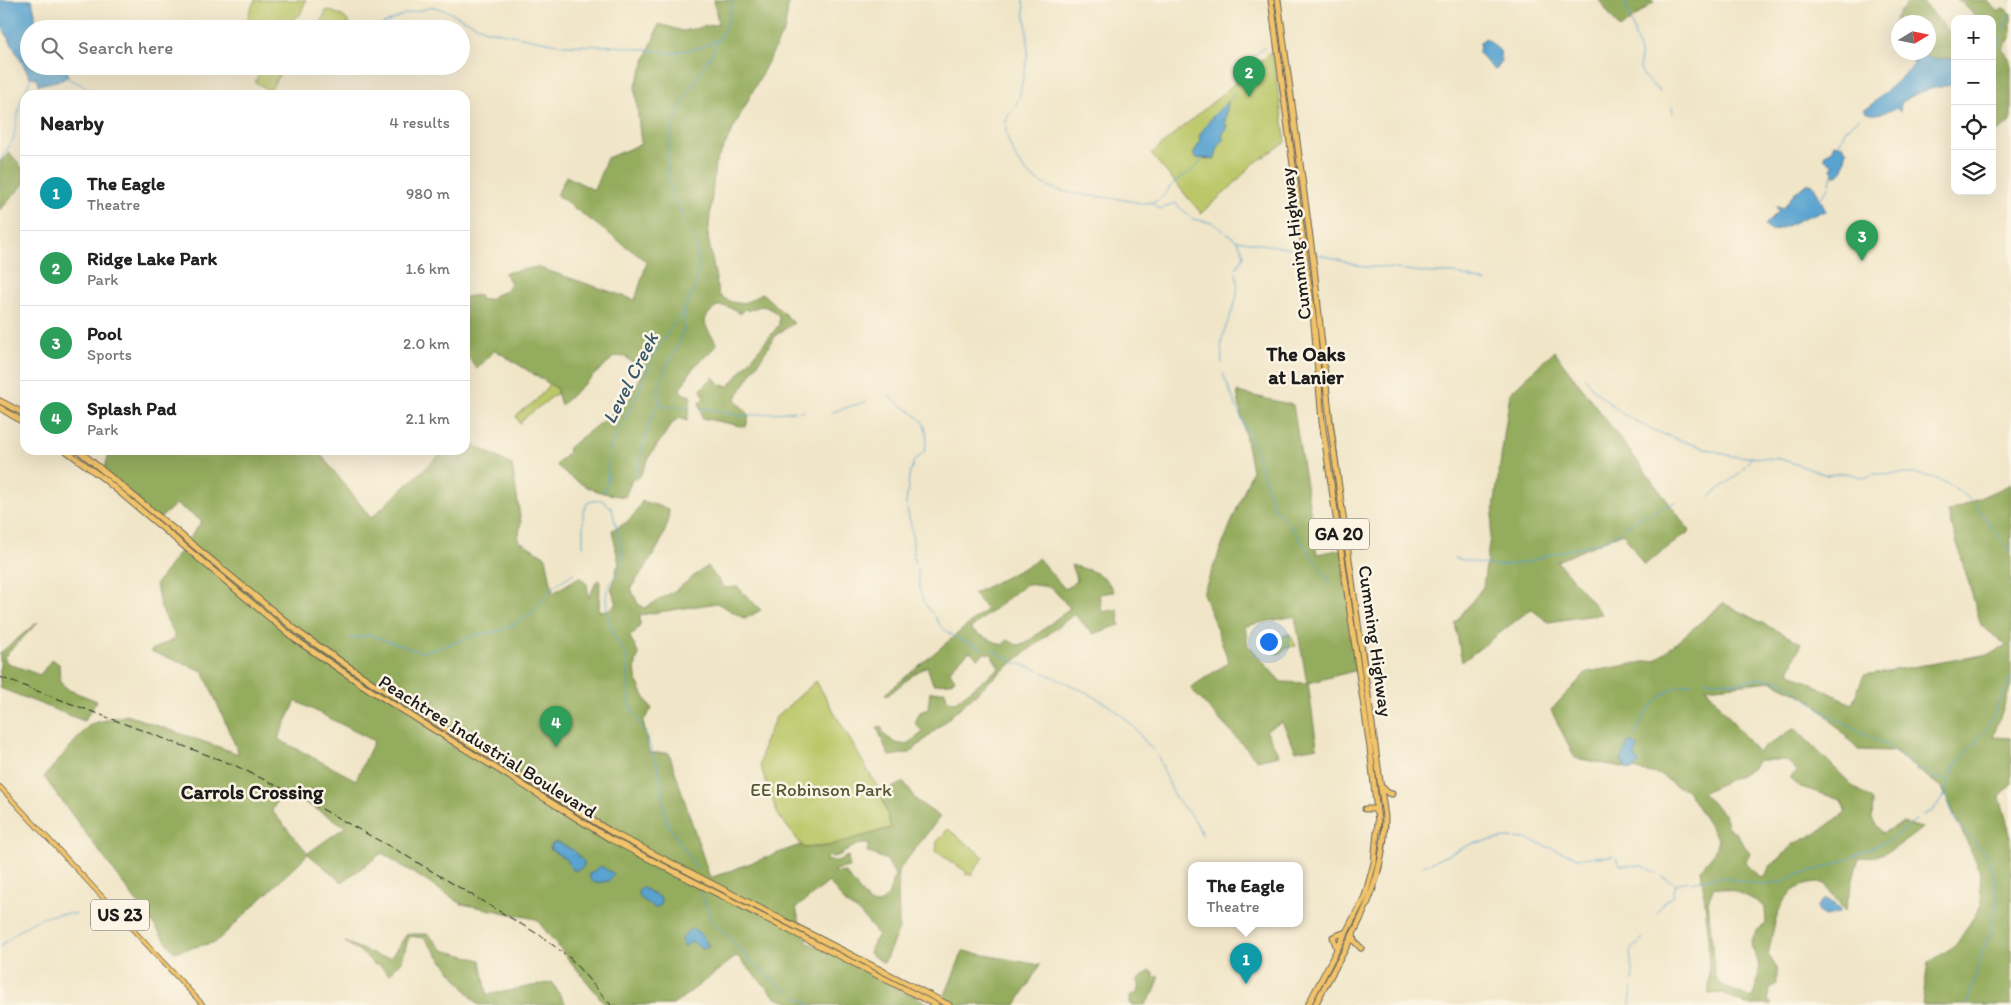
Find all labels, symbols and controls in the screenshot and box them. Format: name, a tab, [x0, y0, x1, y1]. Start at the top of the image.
north arrow	[1891, 15, 1936, 60]
map controls	[1951, 15, 1996, 195]
button: +	[1951, 15, 1996, 60]
search box	[20, 20, 470, 75]
icon: search	[38, 34, 66, 62]
text: Search here	[78, 36, 173, 59]
pin: 2	[1233, 56, 1265, 97]
button: −	[1951, 60, 1996, 105]
button: locate	[1951, 105, 1996, 150]
text: Nearby	[40, 110, 104, 135]
text: 4 results	[389, 113, 450, 132]
button: layers	[1951, 150, 1996, 195]
street label: Cumming Highway	[1275, 167, 1316, 321]
text: The Eagle	[87, 172, 165, 195]
text: 1	[52, 184, 60, 203]
text: 980 m	[406, 184, 450, 203]
text: Theatre	[87, 195, 140, 214]
pin: 3	[1846, 220, 1878, 261]
text: Ridge Lake Park	[87, 247, 217, 270]
text: 2	[52, 259, 60, 278]
text: 1.6 km	[405, 259, 450, 278]
text: Park	[87, 270, 118, 289]
text: Pool	[87, 322, 122, 345]
water label: Level Creek	[597, 327, 664, 428]
text: 3	[52, 334, 60, 353]
text: 2.0 km	[403, 334, 450, 353]
district label: The Oaks at Lanier	[1265, 342, 1346, 389]
text: Sports	[87, 345, 132, 364]
text: Splash Pad	[87, 397, 176, 420]
text: 4	[51, 409, 61, 428]
text: 2.1 km	[405, 409, 450, 428]
text: Park	[87, 420, 118, 439]
road number: GA 20	[1309, 518, 1369, 550]
street label: Cumming Highway	[1353, 564, 1398, 718]
your location	[1256, 629, 1282, 655]
street label: Peachtree Industrial Boulevard	[374, 670, 601, 823]
pin: 4	[540, 706, 572, 747]
park label: EE Robinson Park	[750, 778, 892, 801]
district label: Carrols Crossing	[181, 780, 324, 805]
popup	[1188, 862, 1303, 927]
text: The Eagle	[1206, 874, 1285, 897]
text: Theatre	[1206, 897, 1260, 916]
road number: US 23	[91, 900, 149, 930]
pin: 1	[1230, 943, 1262, 984]

